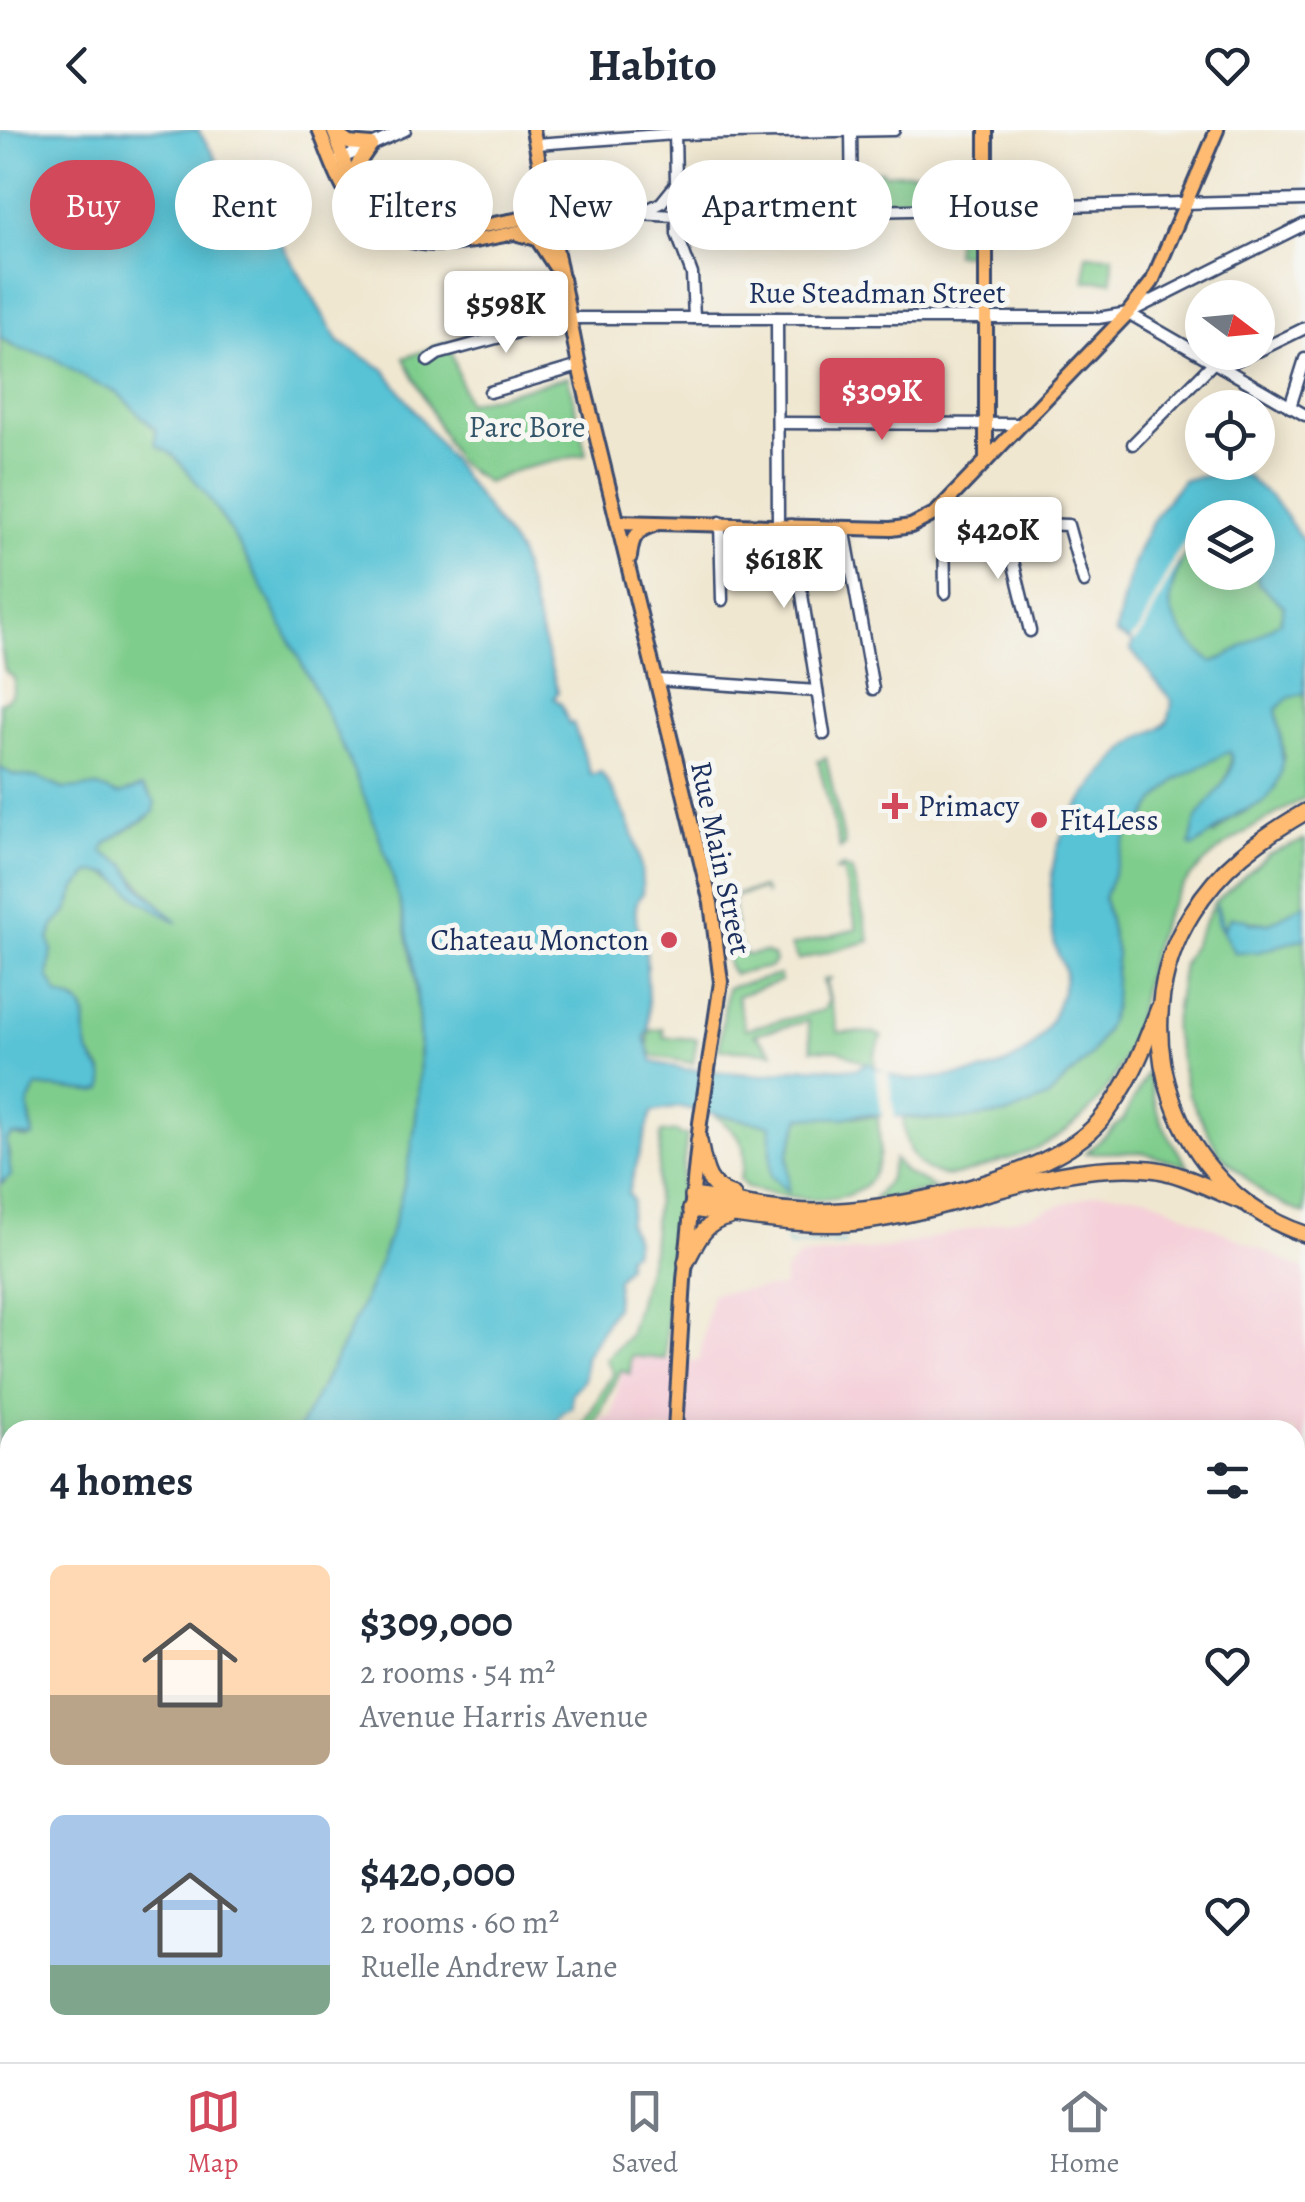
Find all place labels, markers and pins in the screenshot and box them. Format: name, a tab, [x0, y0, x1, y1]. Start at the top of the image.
pin: $598K	[436, 271, 576, 356]
pin: $309K	[812, 358, 952, 443]
pin: $420K	[928, 497, 1068, 582]
pin: $618K	[714, 526, 854, 611]
place label: Primacy	[918, 786, 1020, 826]
marker: Primacy	[882, 793, 908, 819]
place label: Fit4Less	[1059, 800, 1158, 840]
marker: Fit4Less	[1028, 809, 1050, 831]
place label: Chateau Moncton	[431, 920, 649, 960]
marker: Chateau Moncton	[658, 929, 680, 951]

